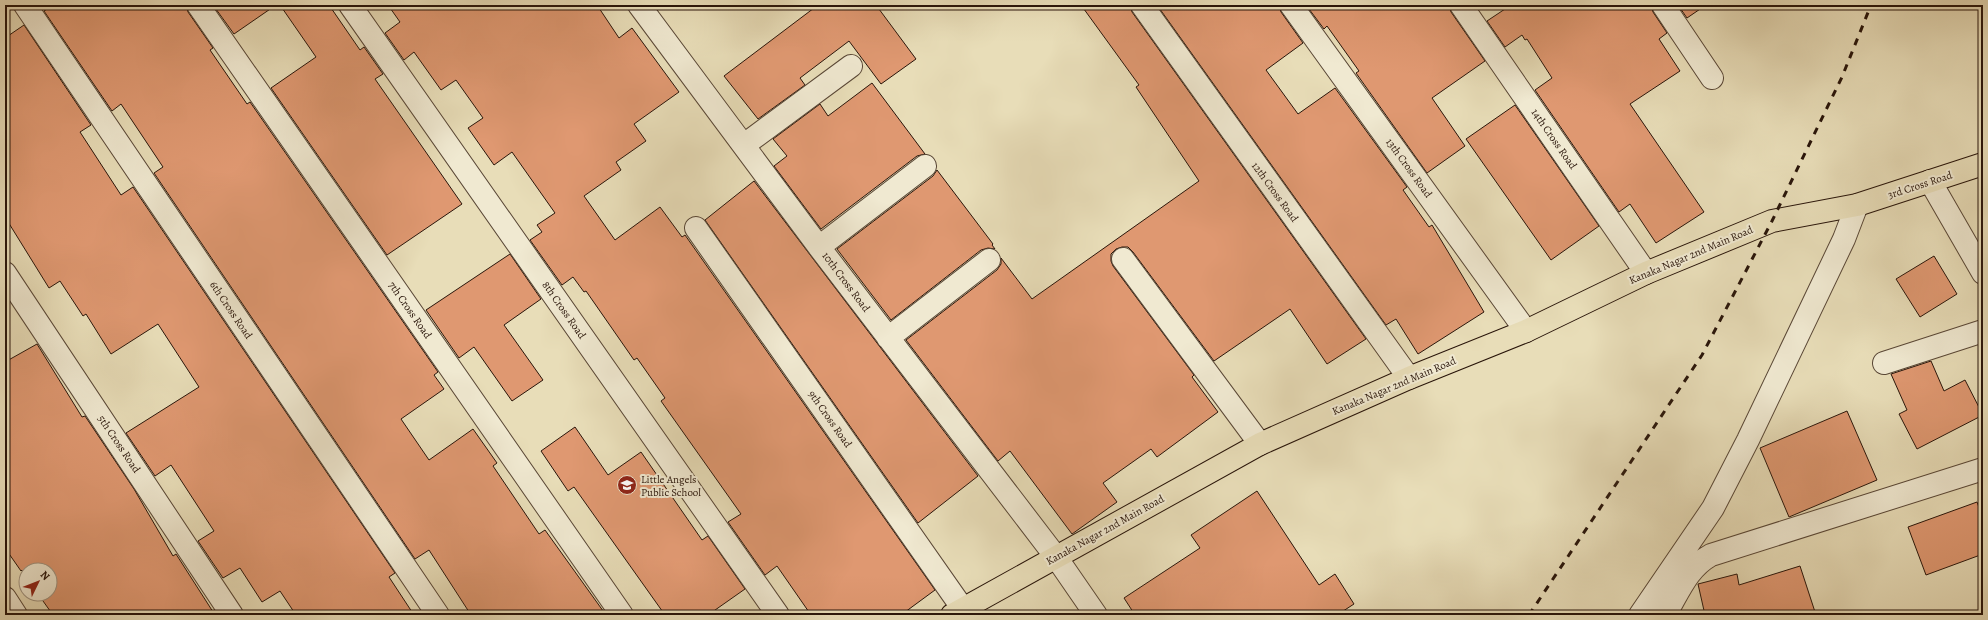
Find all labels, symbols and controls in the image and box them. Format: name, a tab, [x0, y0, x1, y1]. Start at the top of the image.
street label: 14th Cross Road	[1528, 106, 1580, 172]
street label: 13th Cross Road	[1382, 135, 1436, 201]
street label: 12th Cross Road	[1248, 159, 1302, 225]
street label: 3rd Cross Road	[1886, 167, 1954, 202]
street label: Kanaka Nagar 2nd Main Road	[1627, 222, 1755, 288]
street label: 10th Cross Road	[819, 249, 874, 315]
street label: 6th Cross Road	[206, 278, 256, 342]
street label: 7th Cross Road	[385, 278, 435, 342]
street label: 8th Cross Road	[539, 278, 589, 342]
street label: Kanaka Nagar 2nd Main Road	[1330, 353, 1458, 419]
street label: 9th Cross Road	[805, 387, 855, 451]
street label: 5th Cross Road	[94, 412, 144, 476]
place label: Little Angels Public School	[641, 472, 701, 500]
school or university icon: Little Angels Public School	[616, 474, 638, 496]
street label: Kanaka Nagar 2nd Main Road	[1043, 491, 1167, 569]
north arrow	[18, 562, 58, 602]
text: N	[37, 567, 53, 584]

